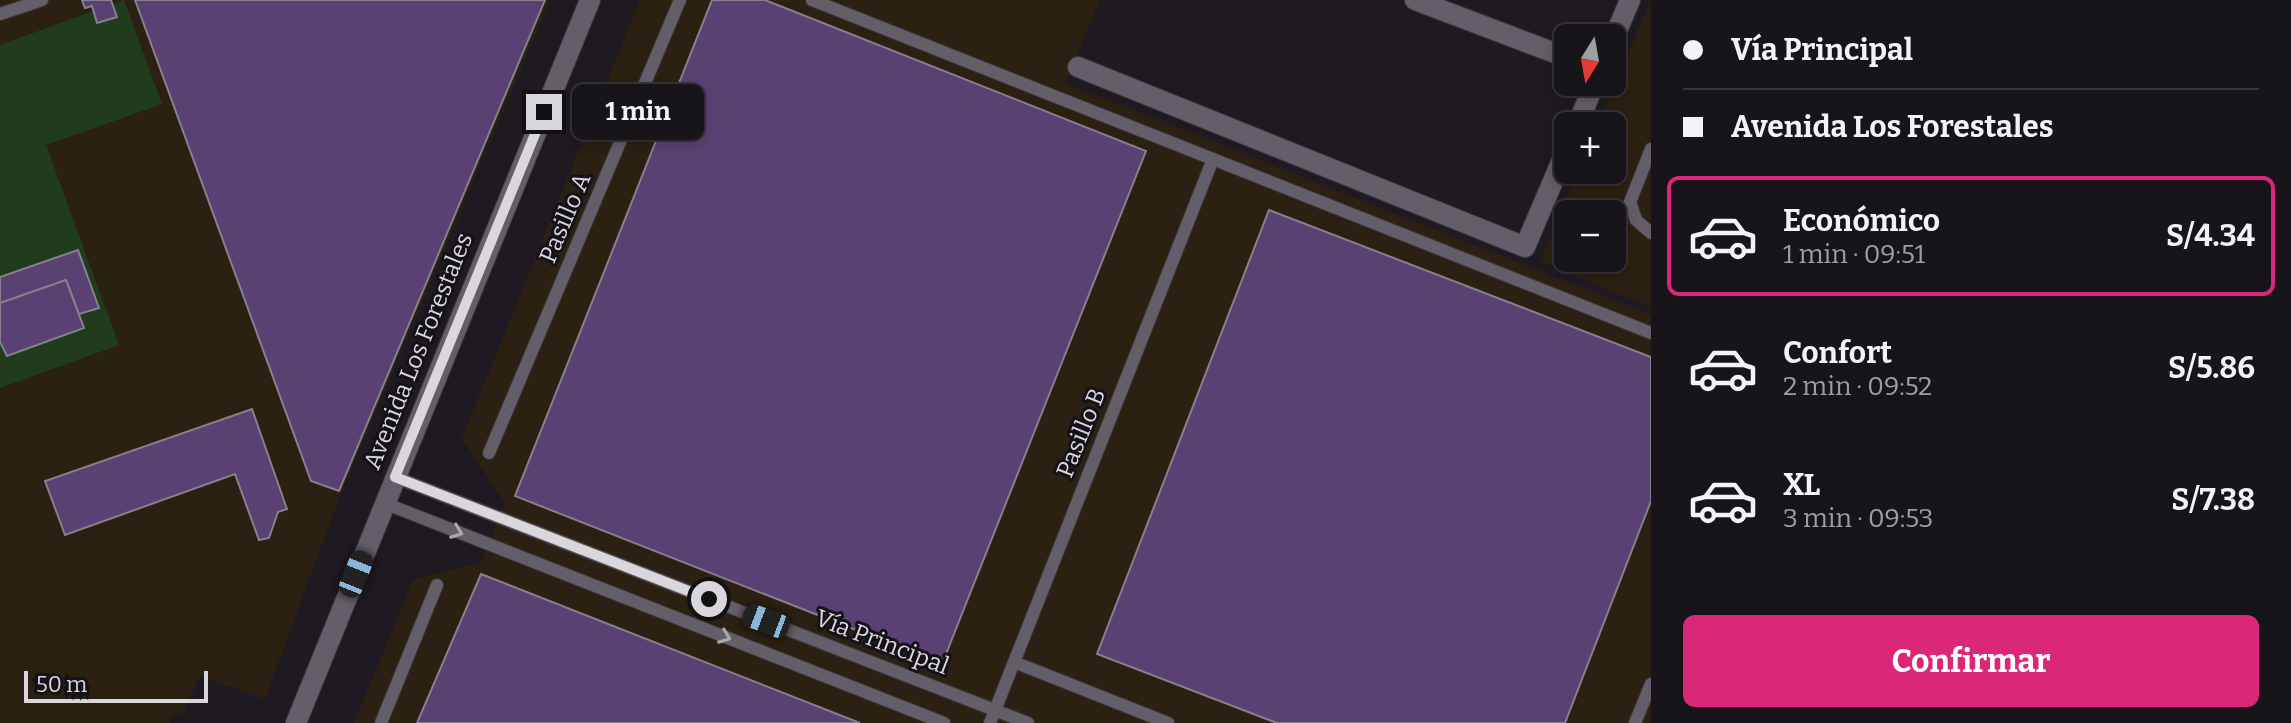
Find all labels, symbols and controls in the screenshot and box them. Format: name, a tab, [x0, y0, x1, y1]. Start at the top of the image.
north arrow	[1554, 24, 1626, 96]
map controls	[1554, 24, 1626, 272]
text: Vía Principal	[1731, 32, 1913, 68]
callout: 1 min	[572, 84, 704, 140]
route end	[526, 94, 562, 130]
text: 1 min	[605, 96, 671, 127]
text: Avenida Los Forestales	[1731, 109, 2053, 145]
button: +	[1554, 112, 1626, 184]
street label: Pasillo A	[534, 169, 596, 267]
button: −	[1554, 200, 1626, 272]
icon: car	[1687, 200, 1759, 272]
text: Económico	[1783, 203, 1940, 239]
text: S/4.34	[2166, 218, 2255, 254]
street label: Avenida Los Forestales	[358, 229, 478, 473]
text: 1 min · 09:51	[1783, 239, 1925, 270]
icon: car	[1687, 332, 1759, 404]
text: Confort	[1783, 335, 1892, 371]
text: S/5.86	[2168, 350, 2255, 386]
text: 2 min · 09:52	[1783, 371, 1932, 402]
street label: Pasillo B	[1051, 384, 1111, 482]
icon: car	[1687, 464, 1759, 536]
text: XL	[1783, 467, 1820, 503]
text: S/7.38	[2171, 482, 2255, 518]
text: 3 min · 09:53	[1783, 503, 1933, 534]
one-way arrow	[449, 522, 463, 539]
car	[336, 547, 376, 601]
route start	[691, 581, 727, 617]
car	[739, 601, 793, 641]
street label: Vía Principal	[811, 604, 953, 680]
button: Confirmar	[1683, 615, 2259, 707]
one-way arrow	[717, 627, 731, 644]
scale bar	[24, 667, 208, 703]
text: 50 m	[36, 671, 87, 698]

